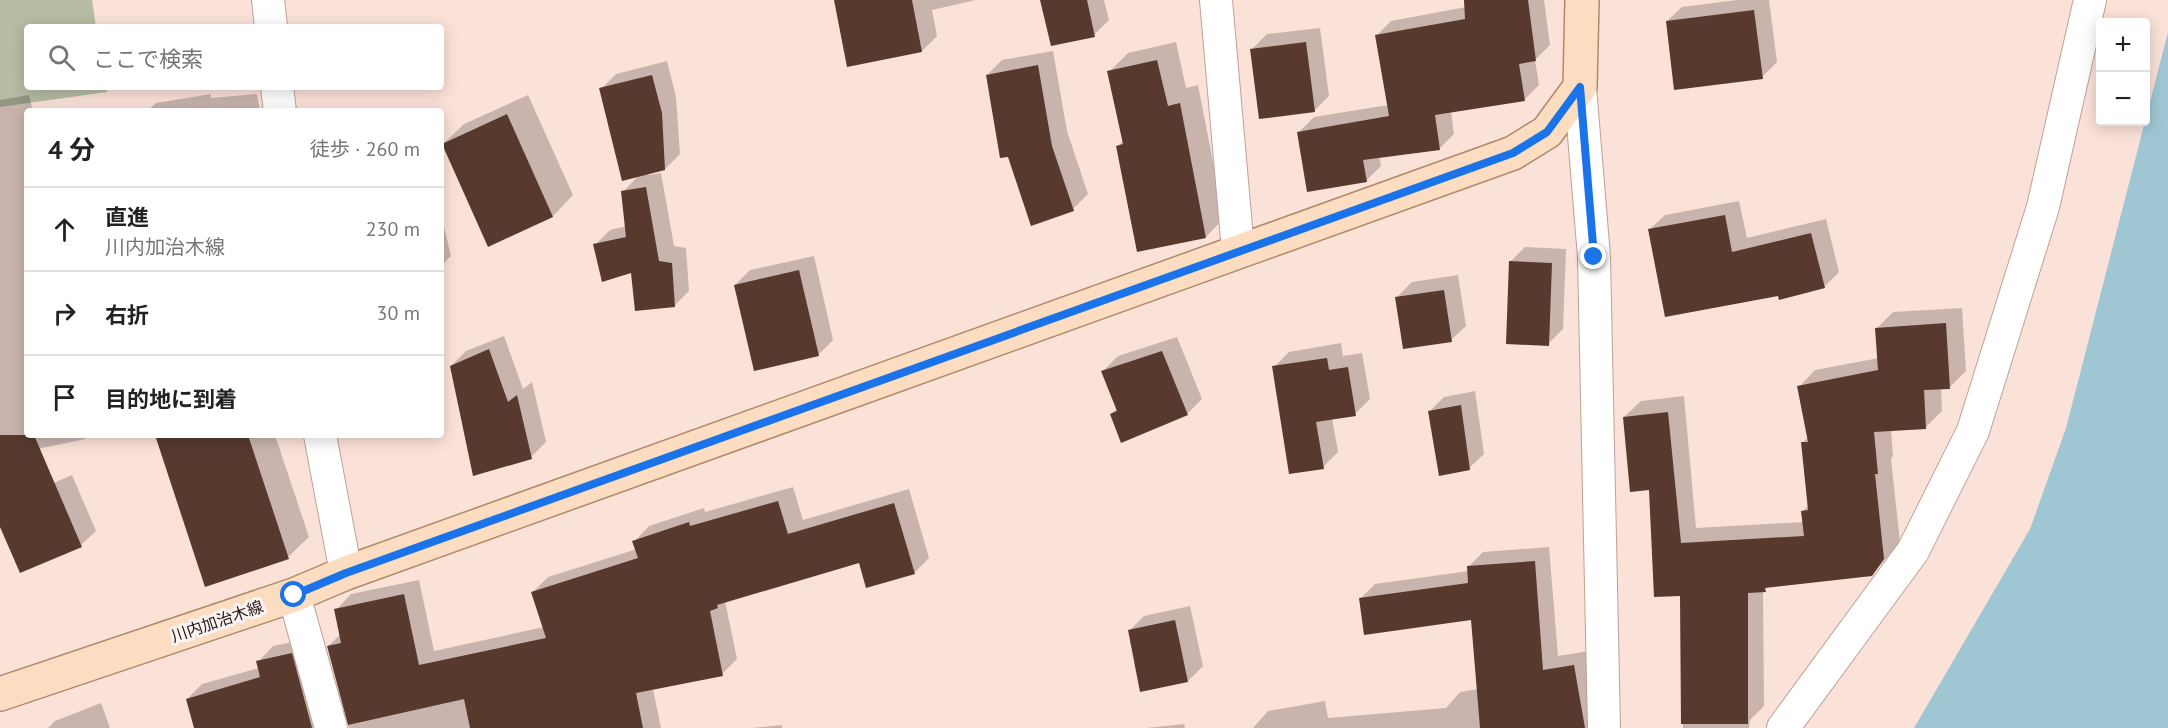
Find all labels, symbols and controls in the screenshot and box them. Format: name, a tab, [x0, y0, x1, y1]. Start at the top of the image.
map controls	[2096, 18, 2150, 126]
button: +	[2096, 18, 2150, 72]
search box	[24, 24, 444, 90]
icon: search	[45, 41, 78, 74]
text: ここで検索	[93, 45, 203, 73]
button: −	[2096, 72, 2150, 126]
text: 4 分	[48, 133, 95, 166]
text: 徒歩 · 260 m	[310, 136, 420, 162]
text: 直進	[105, 203, 149, 231]
icon: ahead	[48, 213, 81, 246]
text: 230 m	[366, 216, 420, 242]
text: 川内加治木線	[105, 234, 225, 260]
route end	[1580, 243, 1606, 269]
icon: right	[48, 297, 81, 330]
text: 30 m	[377, 300, 420, 326]
text: 右折	[105, 301, 149, 329]
icon: arrive	[48, 381, 81, 414]
text: 目的地に到着	[105, 385, 237, 413]
route start	[280, 581, 306, 607]
street label: 川内加治木線	[168, 596, 266, 646]

